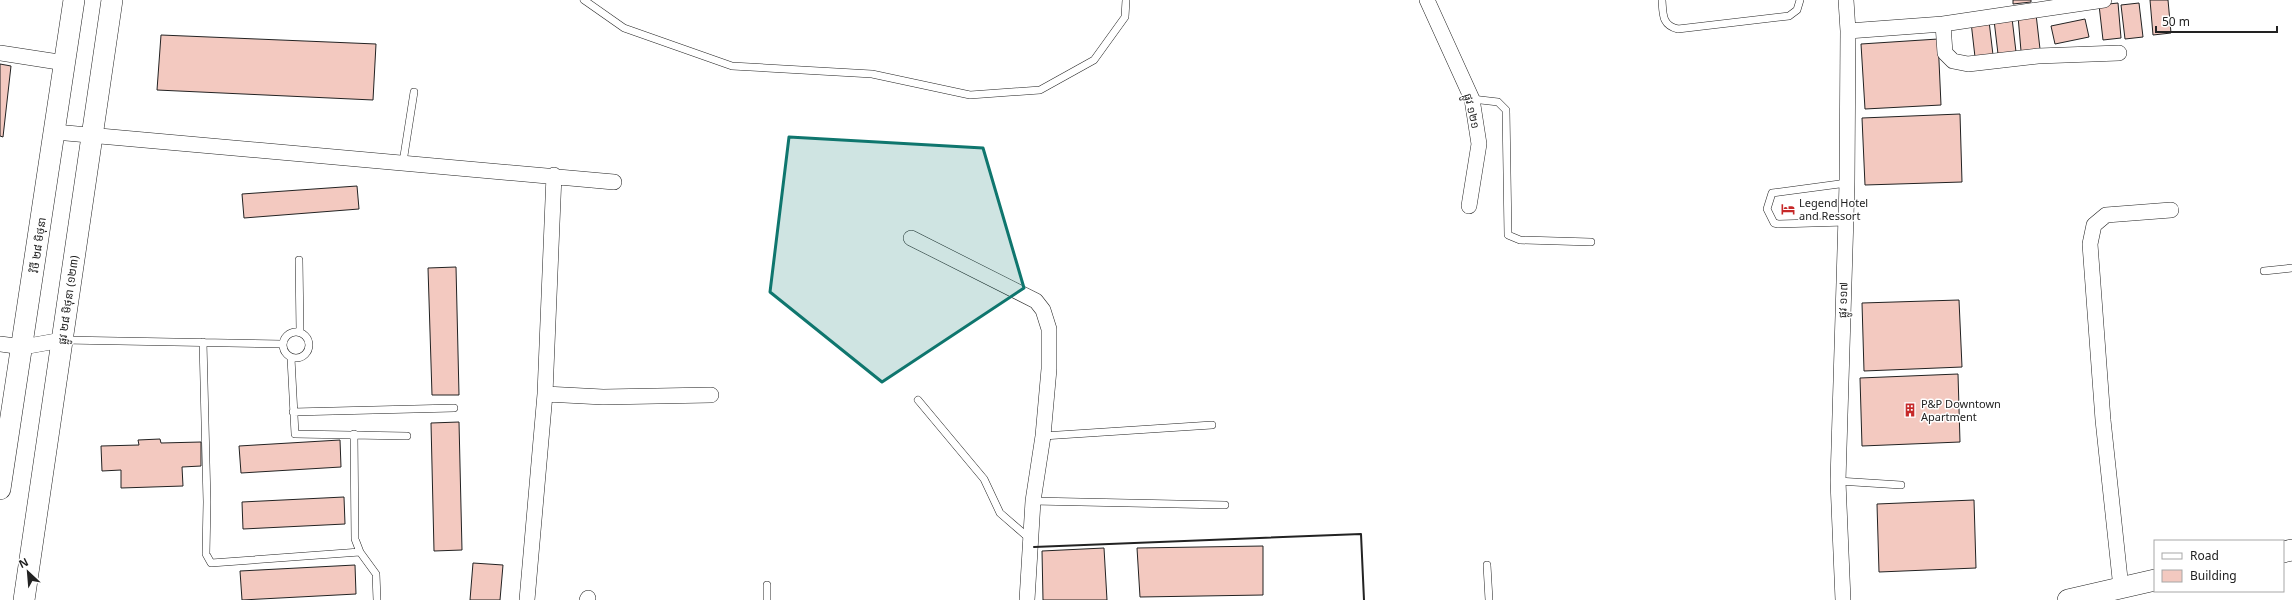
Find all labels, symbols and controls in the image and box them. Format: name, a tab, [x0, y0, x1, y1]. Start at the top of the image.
scale bar	[2156, 8, 2277, 34]
text: 50 m	[2162, 13, 2190, 30]
street label: ផ្លូវ ១២១	[1458, 92, 1484, 131]
place label: Legend Hotel and Ressort	[1799, 195, 1868, 223]
hotel icon: Legend Hotel and Ressort	[1780, 201, 1796, 217]
street label: វិថី ២៨ មិថុនា	[26, 216, 49, 274]
street label: ផ្លូវ ២៨ មិថុនា (១២៣)	[54, 254, 84, 346]
street label: ផ្លូវ ១១៧	[1834, 282, 1854, 318]
place label: P&P Downtown Apartment	[1921, 396, 2001, 424]
building icon: P&P Downtown Apartment	[1902, 402, 1918, 418]
legend	[2154, 540, 2284, 592]
text: Road	[2190, 547, 2219, 564]
north arrow	[8, 552, 48, 592]
text: N	[16, 554, 31, 571]
text: Building	[2190, 567, 2237, 584]

